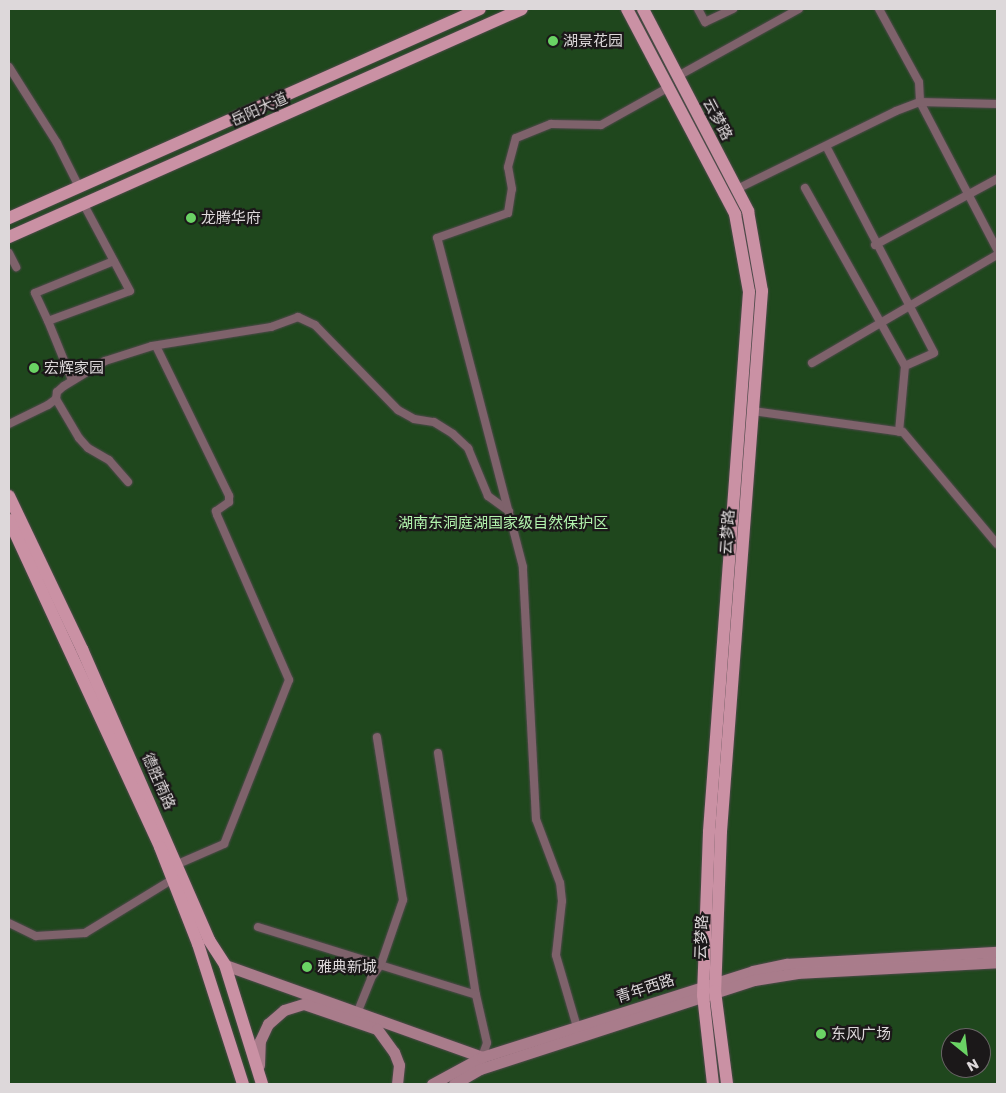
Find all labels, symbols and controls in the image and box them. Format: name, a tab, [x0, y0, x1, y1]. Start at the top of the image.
place label: 湖景花园	[563, 32, 623, 50]
marker: 湖景花园	[547, 35, 559, 47]
street label: 岳阳大道	[228, 89, 290, 129]
street label: 云梦路	[699, 95, 737, 143]
place label: 龙腾华府	[201, 209, 261, 227]
marker: 龙腾华府	[185, 212, 197, 224]
place label: 宏辉家园	[44, 359, 104, 377]
marker: 宏辉家园	[28, 362, 40, 374]
street label: 云梦路	[716, 509, 738, 555]
park label: 湖南东洞庭湖国家级自然保护区	[398, 514, 608, 532]
street label: 德胜南路	[139, 750, 179, 812]
street label: 云梦路	[691, 914, 711, 960]
place label: 雅典新城	[317, 958, 377, 976]
marker: 雅典新城	[301, 961, 313, 973]
street label: 青年西路	[614, 970, 676, 1006]
place label: 东风广场	[831, 1025, 891, 1043]
marker: 东风广场	[815, 1028, 827, 1040]
north arrow	[941, 1028, 991, 1078]
text: N	[963, 1054, 982, 1077]

